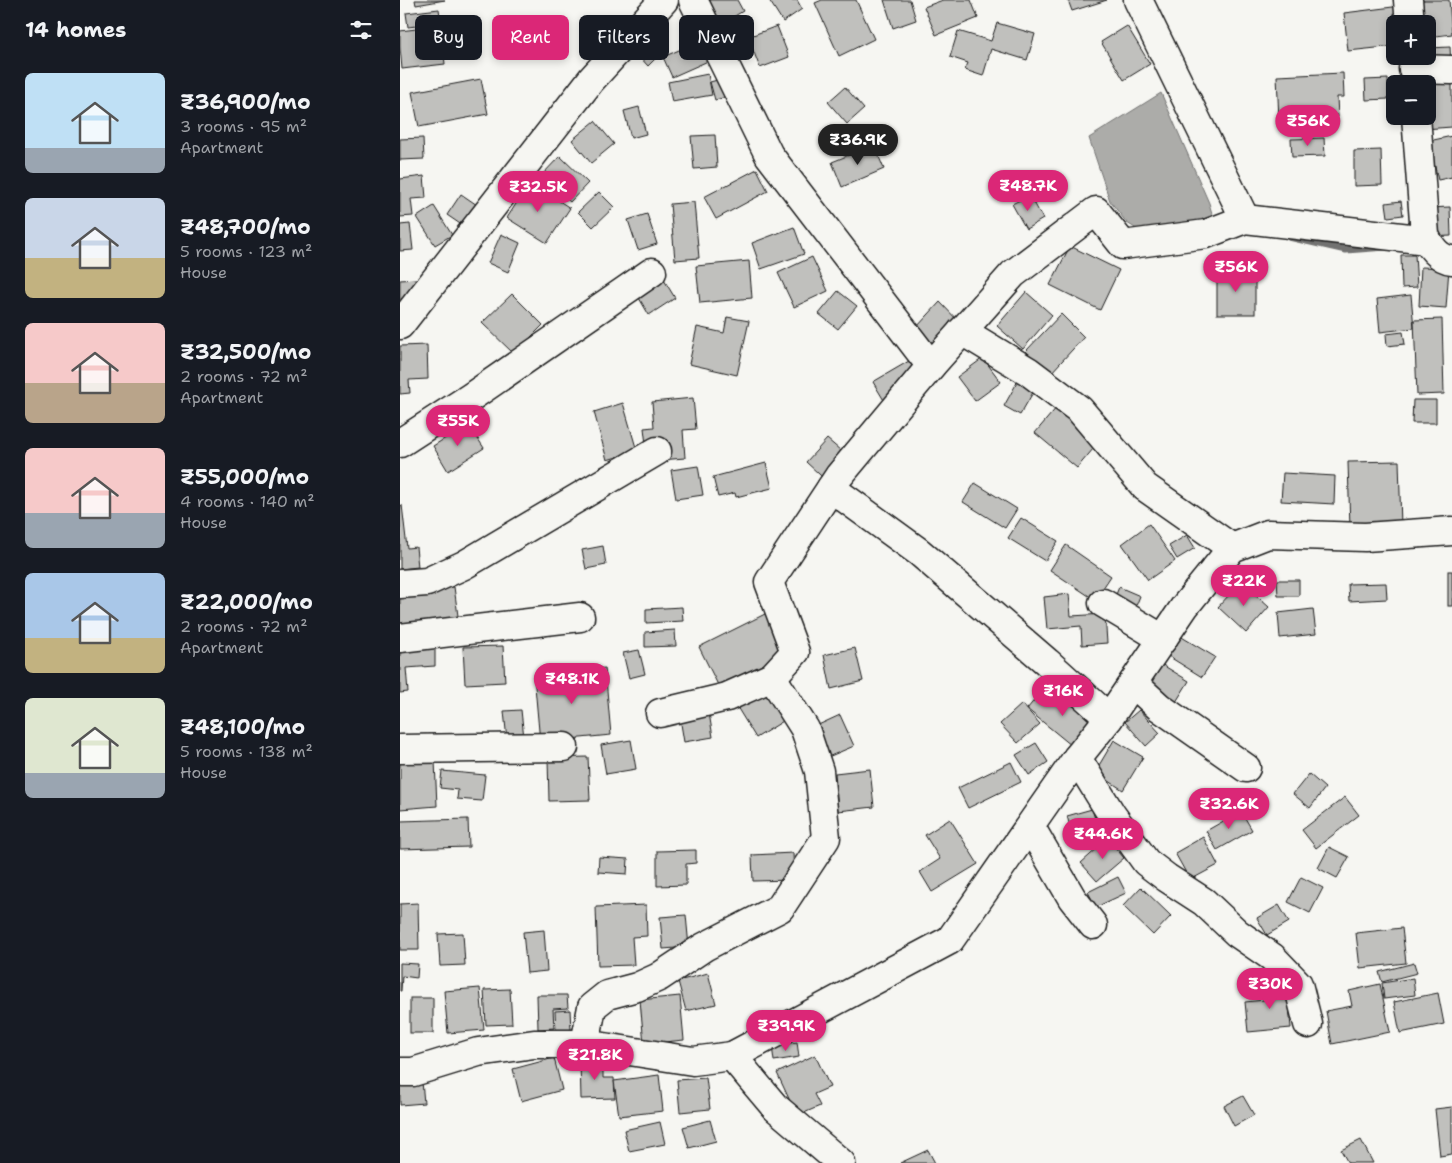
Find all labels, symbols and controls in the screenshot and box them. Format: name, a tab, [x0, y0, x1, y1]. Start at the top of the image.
chip: Buy	[415, 15, 482, 60]
chip: Rent	[492, 15, 569, 60]
chip: Filters	[579, 15, 669, 60]
chip: New	[679, 15, 754, 60]
map controls	[1386, 15, 1436, 125]
button: +	[1386, 15, 1436, 65]
text: 14 homes	[25, 16, 126, 44]
icon: filters	[347, 16, 375, 44]
button: −	[1386, 75, 1436, 125]
text: ₹36,900/mo	[180, 88, 311, 116]
icon: home	[65, 93, 125, 153]
pin: ₹56K	[1278, 104, 1338, 147]
text: ₹56K	[1286, 110, 1330, 131]
text: 3 rooms · 95 m²	[180, 116, 307, 137]
pin: ₹36.9K	[817, 124, 899, 166]
text: ₹36.9K	[829, 129, 887, 150]
text: Apartment	[180, 137, 263, 158]
pin: ₹32.5K	[497, 170, 579, 213]
pin: ₹48.7K	[987, 170, 1069, 212]
text: ₹48.7K	[999, 175, 1057, 196]
text: ₹32.5K	[509, 176, 567, 197]
text: ₹48,700/mo	[180, 213, 311, 241]
icon: home	[65, 218, 125, 278]
text: 5 rooms · 123 m²	[180, 241, 312, 262]
pin: ₹56K	[1206, 250, 1266, 293]
text: ₹56K	[1214, 256, 1258, 277]
text: House	[180, 262, 227, 283]
text: ₹32,500/mo	[180, 338, 311, 366]
icon: home	[65, 343, 125, 403]
text: 2 rooms · 72 m²	[180, 366, 308, 387]
text: Apartment	[180, 387, 263, 408]
pin: ₹55K	[428, 404, 488, 447]
text: ₹55K	[437, 410, 479, 431]
text: ₹55,000/mo	[180, 463, 309, 491]
icon: home	[65, 468, 125, 528]
text: 4 rooms · 140 m²	[180, 491, 315, 512]
text: House	[180, 512, 227, 533]
pin: ₹22K	[1214, 564, 1274, 607]
text: ₹22K	[1222, 570, 1266, 591]
text: ₹22,000/mo	[180, 588, 313, 616]
icon: home	[65, 593, 125, 653]
text: 2 rooms · 72 m²	[180, 616, 308, 637]
text: Apartment	[180, 637, 263, 658]
pin: ₹48.1K	[531, 662, 613, 705]
text: ₹48.1K	[545, 668, 599, 689]
pin: ₹16K	[1033, 674, 1093, 717]
text: ₹16K	[1043, 680, 1083, 701]
text: ₹48,100/mo	[180, 713, 305, 741]
icon: home	[65, 718, 125, 778]
text: 5 rooms · 138 m²	[180, 741, 313, 762]
text: House	[180, 762, 227, 783]
pin: ₹32.6K	[1188, 788, 1270, 830]
text: ₹32.6K	[1199, 793, 1259, 814]
pin: ₹44.6K	[1062, 818, 1144, 860]
text: ₹44.6K	[1073, 823, 1133, 844]
pin: ₹30K	[1240, 968, 1300, 1010]
text: ₹30K	[1248, 973, 1292, 994]
pin: ₹39.9K	[745, 1010, 827, 1052]
text: ₹39.9K	[757, 1015, 815, 1036]
pin: ₹21.8K	[554, 1038, 636, 1081]
text: ₹21.8K	[568, 1044, 622, 1065]

